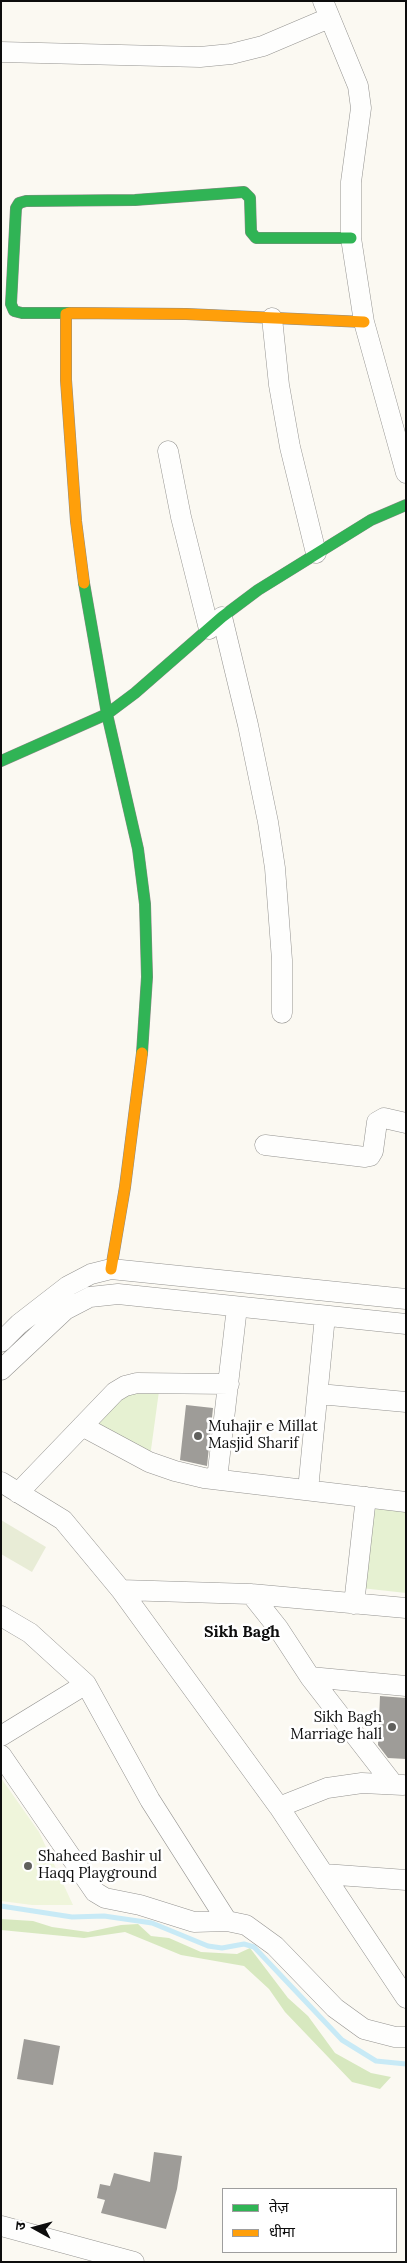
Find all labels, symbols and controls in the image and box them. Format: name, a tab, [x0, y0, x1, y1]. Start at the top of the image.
place label: Muhajir e Millat Masjid Sharif	[208, 1418, 318, 1453]
marker: Muhajir e Millat Masjid Sharif	[192, 1430, 204, 1442]
district label: Sikh Bagh	[204, 1622, 280, 1642]
place label: Sikh Bagh Marriage hall	[290, 1709, 382, 1744]
marker: Sikh Bagh Marriage hall	[386, 1721, 398, 1733]
place label: Shaheed Bashir ul Haqq Playground	[38, 1848, 162, 1883]
marker: Shaheed Bashir ul Haqq Playground	[22, 1860, 34, 1872]
legend	[222, 2188, 397, 2253]
text: तेज़	[269, 2197, 289, 2216]
north arrow	[10, 2203, 60, 2253]
text: उ	[11, 2221, 30, 2231]
text: धीमा	[269, 2222, 295, 2241]

